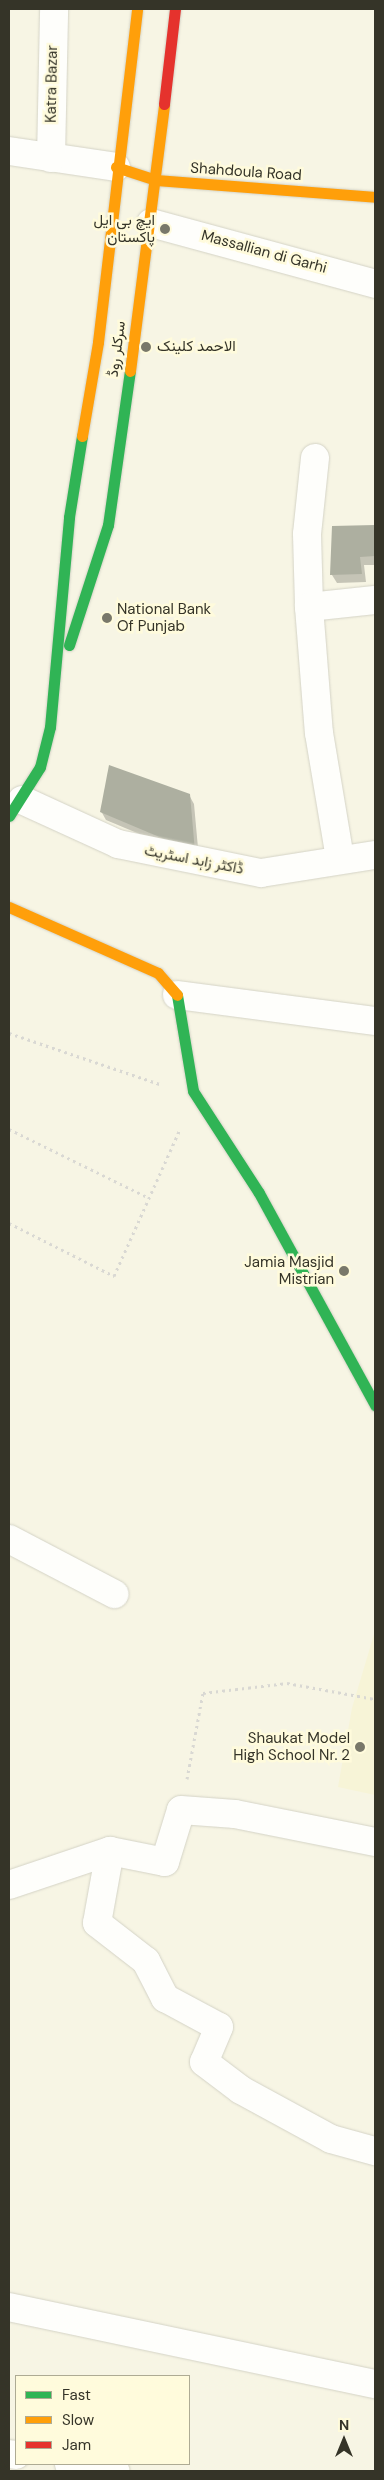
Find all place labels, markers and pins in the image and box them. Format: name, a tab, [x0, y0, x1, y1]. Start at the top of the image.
place label: ایچ بی ایل پاکستان	[93, 211, 155, 246]
marker: ایچ بی ایل پاکستان	[159, 223, 171, 235]
place label: الاحمد کلینک	[157, 338, 236, 356]
marker: الاحمد کلینک	[139, 340, 153, 354]
place label: National Bank Of Punjab	[117, 600, 211, 635]
marker: National Bank Of Punjab	[101, 612, 113, 624]
place label: Jamia Masjid Mistrian	[244, 1253, 334, 1288]
marker: Jamia Masjid Mistrian	[338, 1265, 350, 1277]
place label: Shaukat Model High School Nr. 2	[233, 1729, 350, 1764]
marker: Shaukat Model High School Nr. 2	[354, 1741, 366, 1753]

